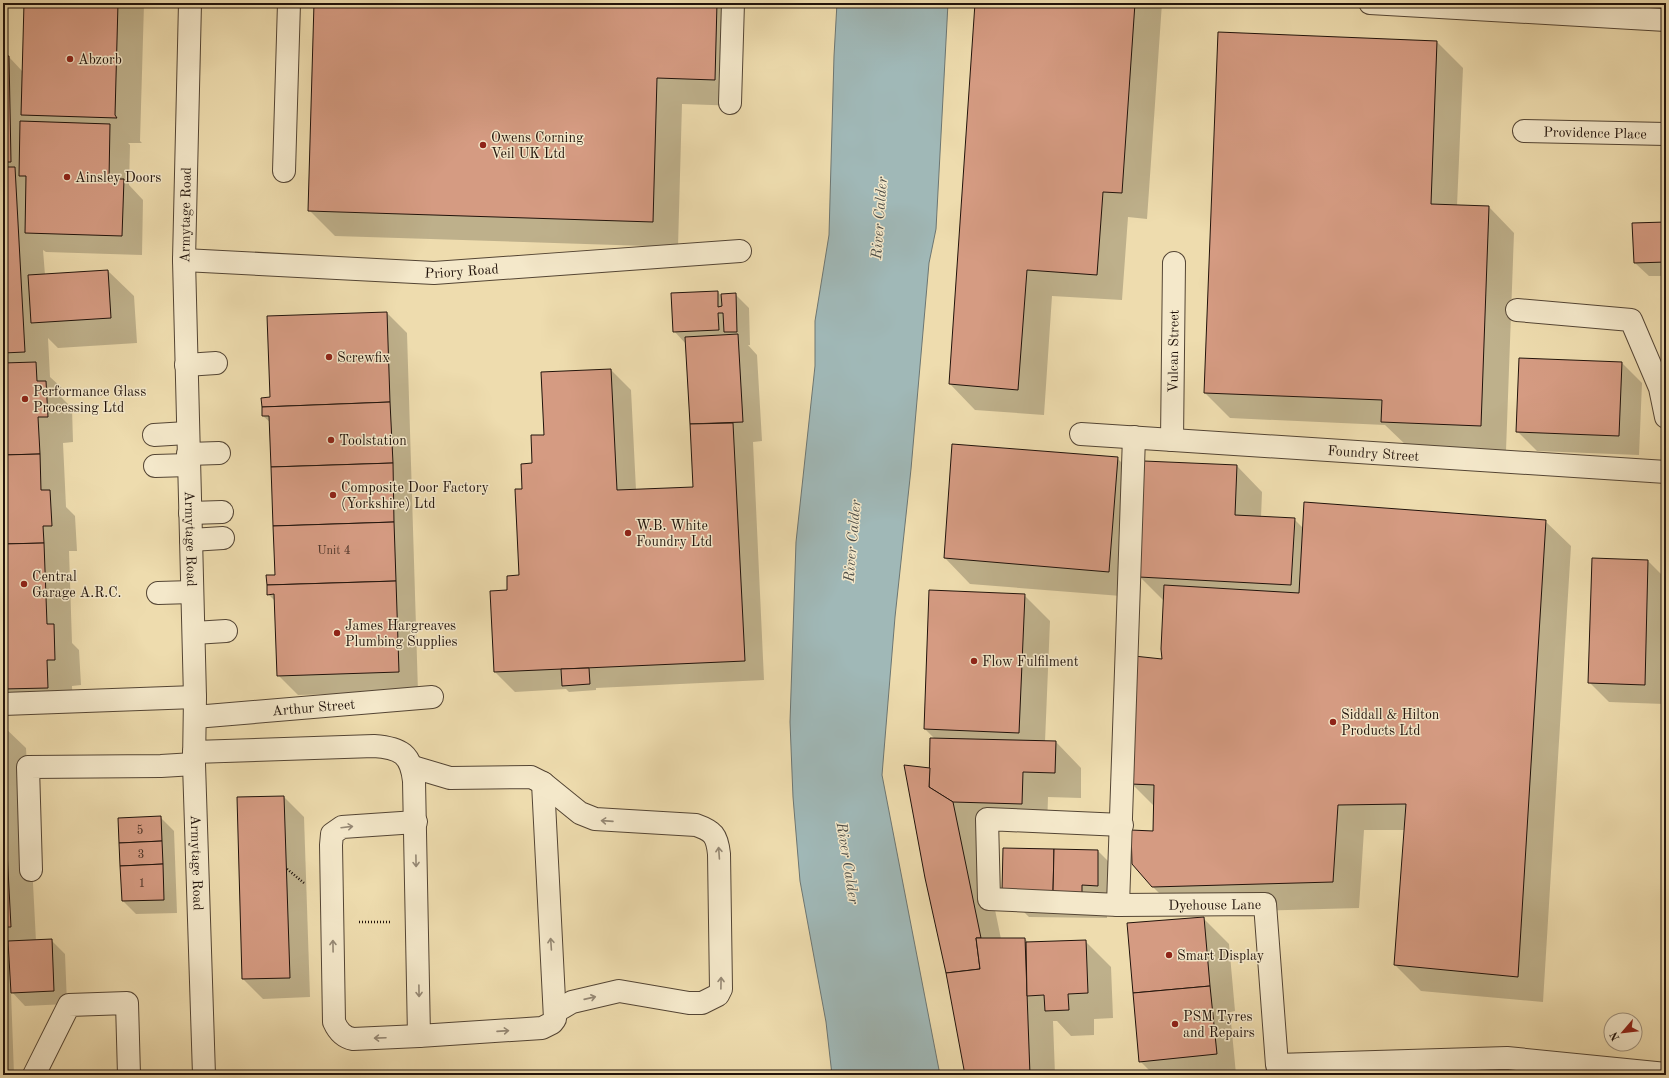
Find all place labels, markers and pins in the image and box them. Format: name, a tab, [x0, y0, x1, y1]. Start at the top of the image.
place label: Abzorb	[78, 53, 122, 67]
marker: Abzorb	[65, 54, 75, 64]
place label: Owens Corning Veil UK Ltd	[491, 131, 584, 161]
marker: Owens Corning Veil UK Ltd	[478, 140, 488, 150]
place label: Ainsley Doors	[75, 171, 161, 185]
marker: Ainsley Doors	[62, 172, 72, 182]
place label: Screwfix	[337, 351, 390, 365]
marker: Screwfix	[324, 352, 334, 362]
place label: Performance Glass Processing Ltd	[33, 385, 146, 415]
marker: Performance Glass Processing Ltd	[20, 394, 30, 404]
place label: Toolstation	[339, 434, 407, 448]
marker: Toolstation	[326, 435, 336, 445]
place label: Composite Door Factory (Yorkshire) Ltd	[341, 481, 489, 511]
marker: Composite Door Factory (Yorkshire) Ltd	[328, 490, 338, 500]
place label: W.B. White Foundry Ltd	[636, 519, 712, 549]
marker: W.B. White Foundry Ltd	[623, 528, 633, 538]
place label: Central Garage A.R.C.	[32, 570, 121, 600]
marker: Central Garage A.R.C.	[19, 579, 29, 589]
place label: James Hargreaves Plumbing Supplies	[345, 619, 458, 649]
marker: James Hargreaves Plumbing Supplies	[332, 628, 342, 638]
place label: Flow Fulfilment	[982, 655, 1079, 669]
marker: Flow Fulfilment	[969, 656, 979, 666]
place label: Siddall & Hilton Products Ltd	[1341, 708, 1440, 738]
marker: Siddall & Hilton Products Ltd	[1328, 717, 1338, 727]
place label: Smart Display	[1177, 949, 1265, 963]
marker: Smart Display	[1164, 950, 1174, 960]
place label: PSM Tyres and Repairs	[1183, 1010, 1255, 1040]
marker: PSM Tyres and Repairs	[1170, 1019, 1180, 1029]

